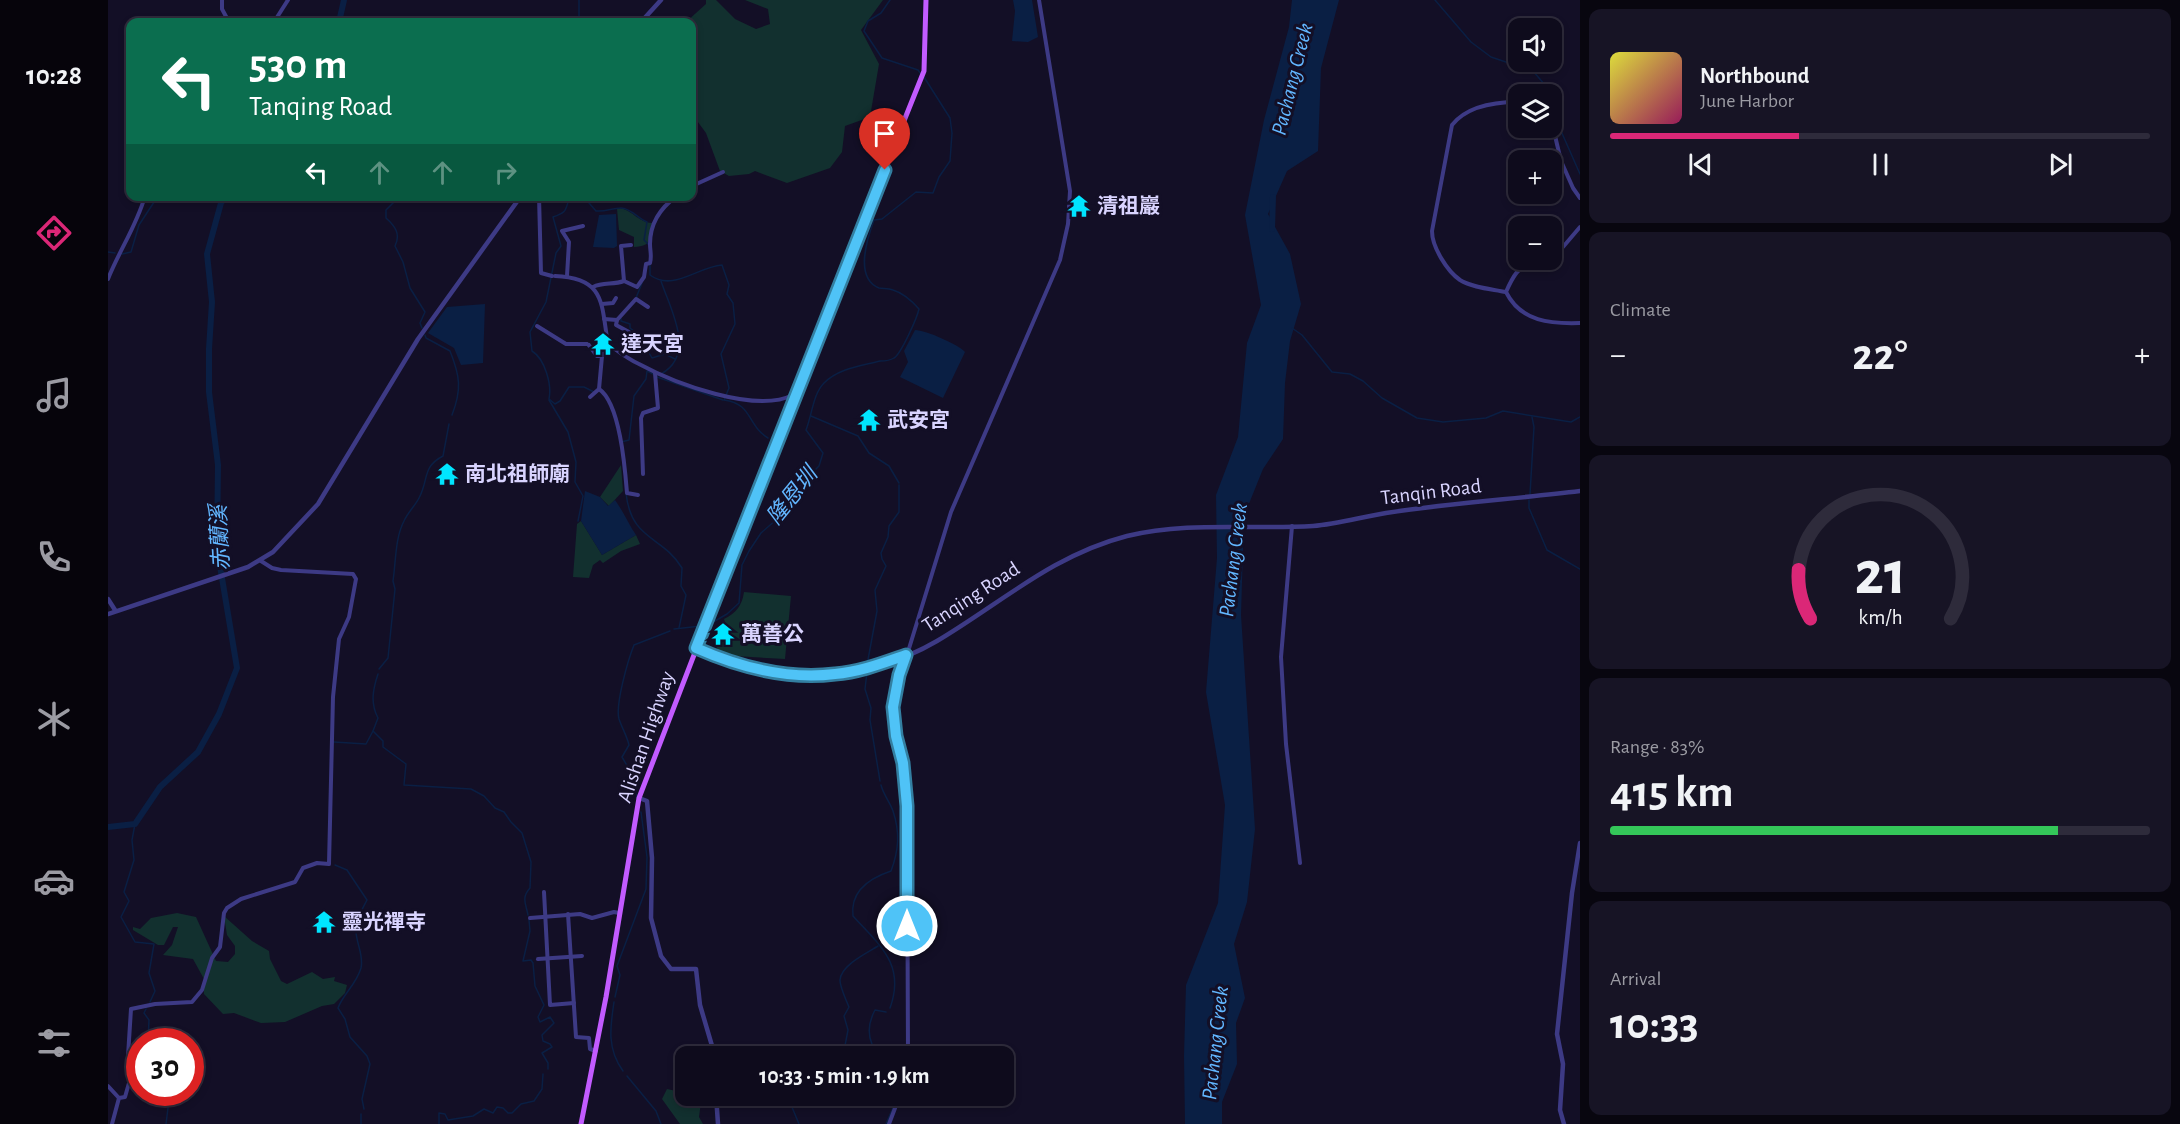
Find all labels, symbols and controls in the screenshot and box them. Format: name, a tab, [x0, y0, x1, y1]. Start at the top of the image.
map controls	[1508, 18, 1562, 270]
button: sound	[1508, 18, 1562, 72]
water label: Pachang Creek	[1267, 21, 1317, 137]
icon: left	[150, 42, 228, 120]
text: 530 m	[249, 44, 347, 86]
text: 10:28	[26, 62, 82, 89]
text: Northbound	[1700, 65, 1809, 87]
button: layers	[1508, 84, 1562, 138]
text: June Harbor	[1700, 91, 1794, 111]
text: Tanqing Road	[249, 93, 392, 120]
pin	[859, 108, 910, 170]
icon: arrive	[868, 117, 901, 150]
icon: previous	[1684, 148, 1717, 181]
icon: pause	[1864, 148, 1897, 181]
icon: next	[2044, 148, 2077, 181]
button: +	[1508, 150, 1562, 204]
icon: left	[300, 156, 333, 189]
icon: ahead	[363, 156, 396, 189]
icon: ahead	[426, 156, 459, 189]
icon: right	[489, 156, 522, 189]
temple icon: 清祖巖	[1066, 193, 1092, 219]
place label: 清祖巖	[1097, 194, 1160, 217]
icon: directions	[33, 212, 75, 254]
button: −	[1508, 216, 1562, 270]
text: Climate	[1610, 300, 1671, 320]
temple icon: 達天宮	[590, 331, 616, 357]
place label: 達天宮	[621, 332, 684, 355]
text: 22°	[1852, 333, 1908, 378]
text: −	[1610, 339, 1626, 372]
text: +	[2134, 339, 2150, 372]
icon: music	[33, 374, 75, 416]
temple icon: 武安宮	[856, 407, 882, 433]
place label: 武安宮	[887, 408, 950, 431]
water label: 隆恩圳	[762, 460, 823, 529]
temple icon: 南北祖師廟	[434, 461, 460, 487]
place label: 南北祖師廟	[465, 462, 570, 485]
street label: Tanqin Road	[1380, 475, 1483, 509]
water label: 赤蘭溪	[206, 501, 233, 572]
water label: Pachang Creek	[1215, 502, 1251, 618]
icon: phone	[33, 536, 75, 578]
text: 21	[1854, 543, 1906, 605]
street label: Tanqing Road	[919, 558, 1023, 636]
text: km/h	[1858, 607, 1902, 628]
temple icon: 萬善公	[710, 621, 736, 647]
place label: 萬善公	[741, 622, 804, 645]
street label: Alishan Highway	[614, 669, 678, 805]
icon: climate	[33, 698, 75, 740]
text: Range · 83%	[1610, 737, 1704, 757]
text: 415 km	[1610, 770, 1734, 815]
icon: car	[33, 860, 75, 902]
position arrow	[875, 894, 939, 958]
temple icon: 靈光禪寺	[311, 909, 337, 935]
place label: 靈光禪寺	[342, 911, 426, 933]
text: Arrival	[1610, 969, 1661, 989]
water label: Pachang Creek	[1198, 985, 1232, 1101]
text: 10:33	[1610, 1002, 1699, 1047]
icon: filters	[33, 1022, 75, 1064]
speed limit sign: 30	[126, 1028, 204, 1106]
text: 10:33 · 5 min · 1.9 km	[759, 1065, 930, 1087]

